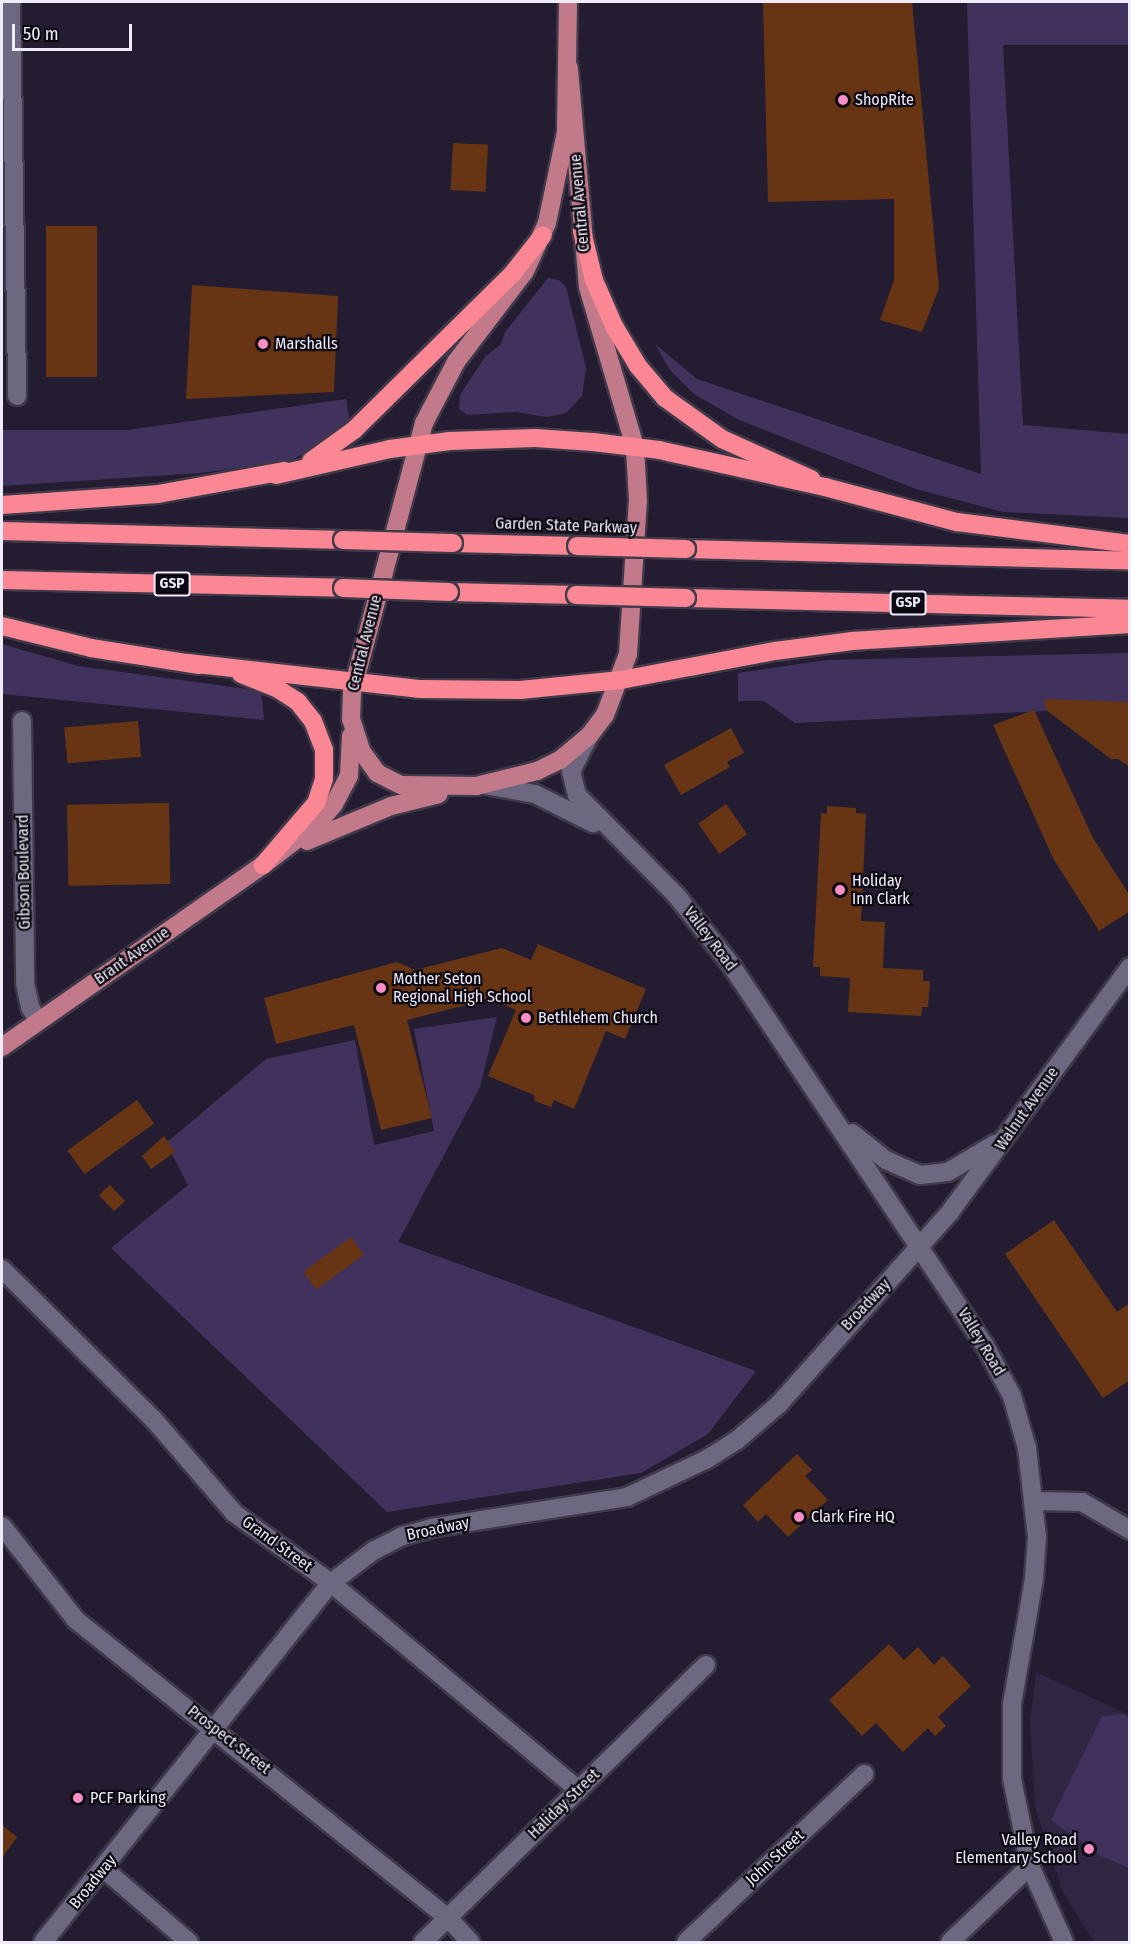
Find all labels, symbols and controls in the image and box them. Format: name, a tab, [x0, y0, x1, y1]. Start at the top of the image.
scale bar	[15, 12, 135, 50]
text: 50 m	[23, 23, 59, 45]
place label: ShopRite	[855, 90, 914, 110]
marker: ShopRite	[836, 93, 850, 107]
street label: Central Avenue	[566, 153, 594, 253]
place label: Marshalls	[275, 334, 338, 354]
marker: Marshalls	[256, 337, 270, 351]
street label: Garden State Parkway	[495, 514, 637, 538]
road number: GSP	[152, 572, 192, 596]
road number: GSP	[888, 591, 928, 615]
street label: Central Avenue	[344, 593, 386, 693]
street label: Gibson Boulevard	[13, 814, 35, 930]
place label: Holiday Inn Clark	[852, 871, 910, 909]
marker: Holiday Inn Clark	[833, 883, 847, 897]
street label: Valley Road	[680, 903, 740, 975]
street label: Brant Avenue	[91, 923, 173, 989]
place label: Mother Seton Regional High School	[393, 969, 531, 1007]
marker: Mother Seton Regional High School	[374, 981, 388, 995]
place label: Bethlehem Church	[538, 1008, 658, 1028]
marker: Bethlehem Church	[519, 1011, 533, 1025]
street label: Walnut Avenue	[991, 1064, 1063, 1154]
street label: Broadway	[837, 1275, 895, 1335]
street label: Valley Road	[953, 1305, 1009, 1379]
place label: Clark Fire HQ	[811, 1507, 895, 1527]
marker: Clark Fire HQ	[792, 1510, 806, 1524]
street label: Grand Street	[238, 1512, 316, 1576]
street label: Broadway	[405, 1513, 471, 1545]
street label: Prospect Street	[184, 1702, 274, 1778]
street label: Haliday Street	[524, 1765, 604, 1843]
place label: PCF Parking	[90, 1788, 166, 1808]
marker: PCF Parking	[71, 1791, 85, 1805]
street label: John Street	[742, 1826, 808, 1890]
place label: Valley Road Elementary School	[955, 1830, 1077, 1868]
marker: Valley Road Elementary School	[1082, 1842, 1096, 1856]
street label: Broadway	[66, 1851, 120, 1913]

